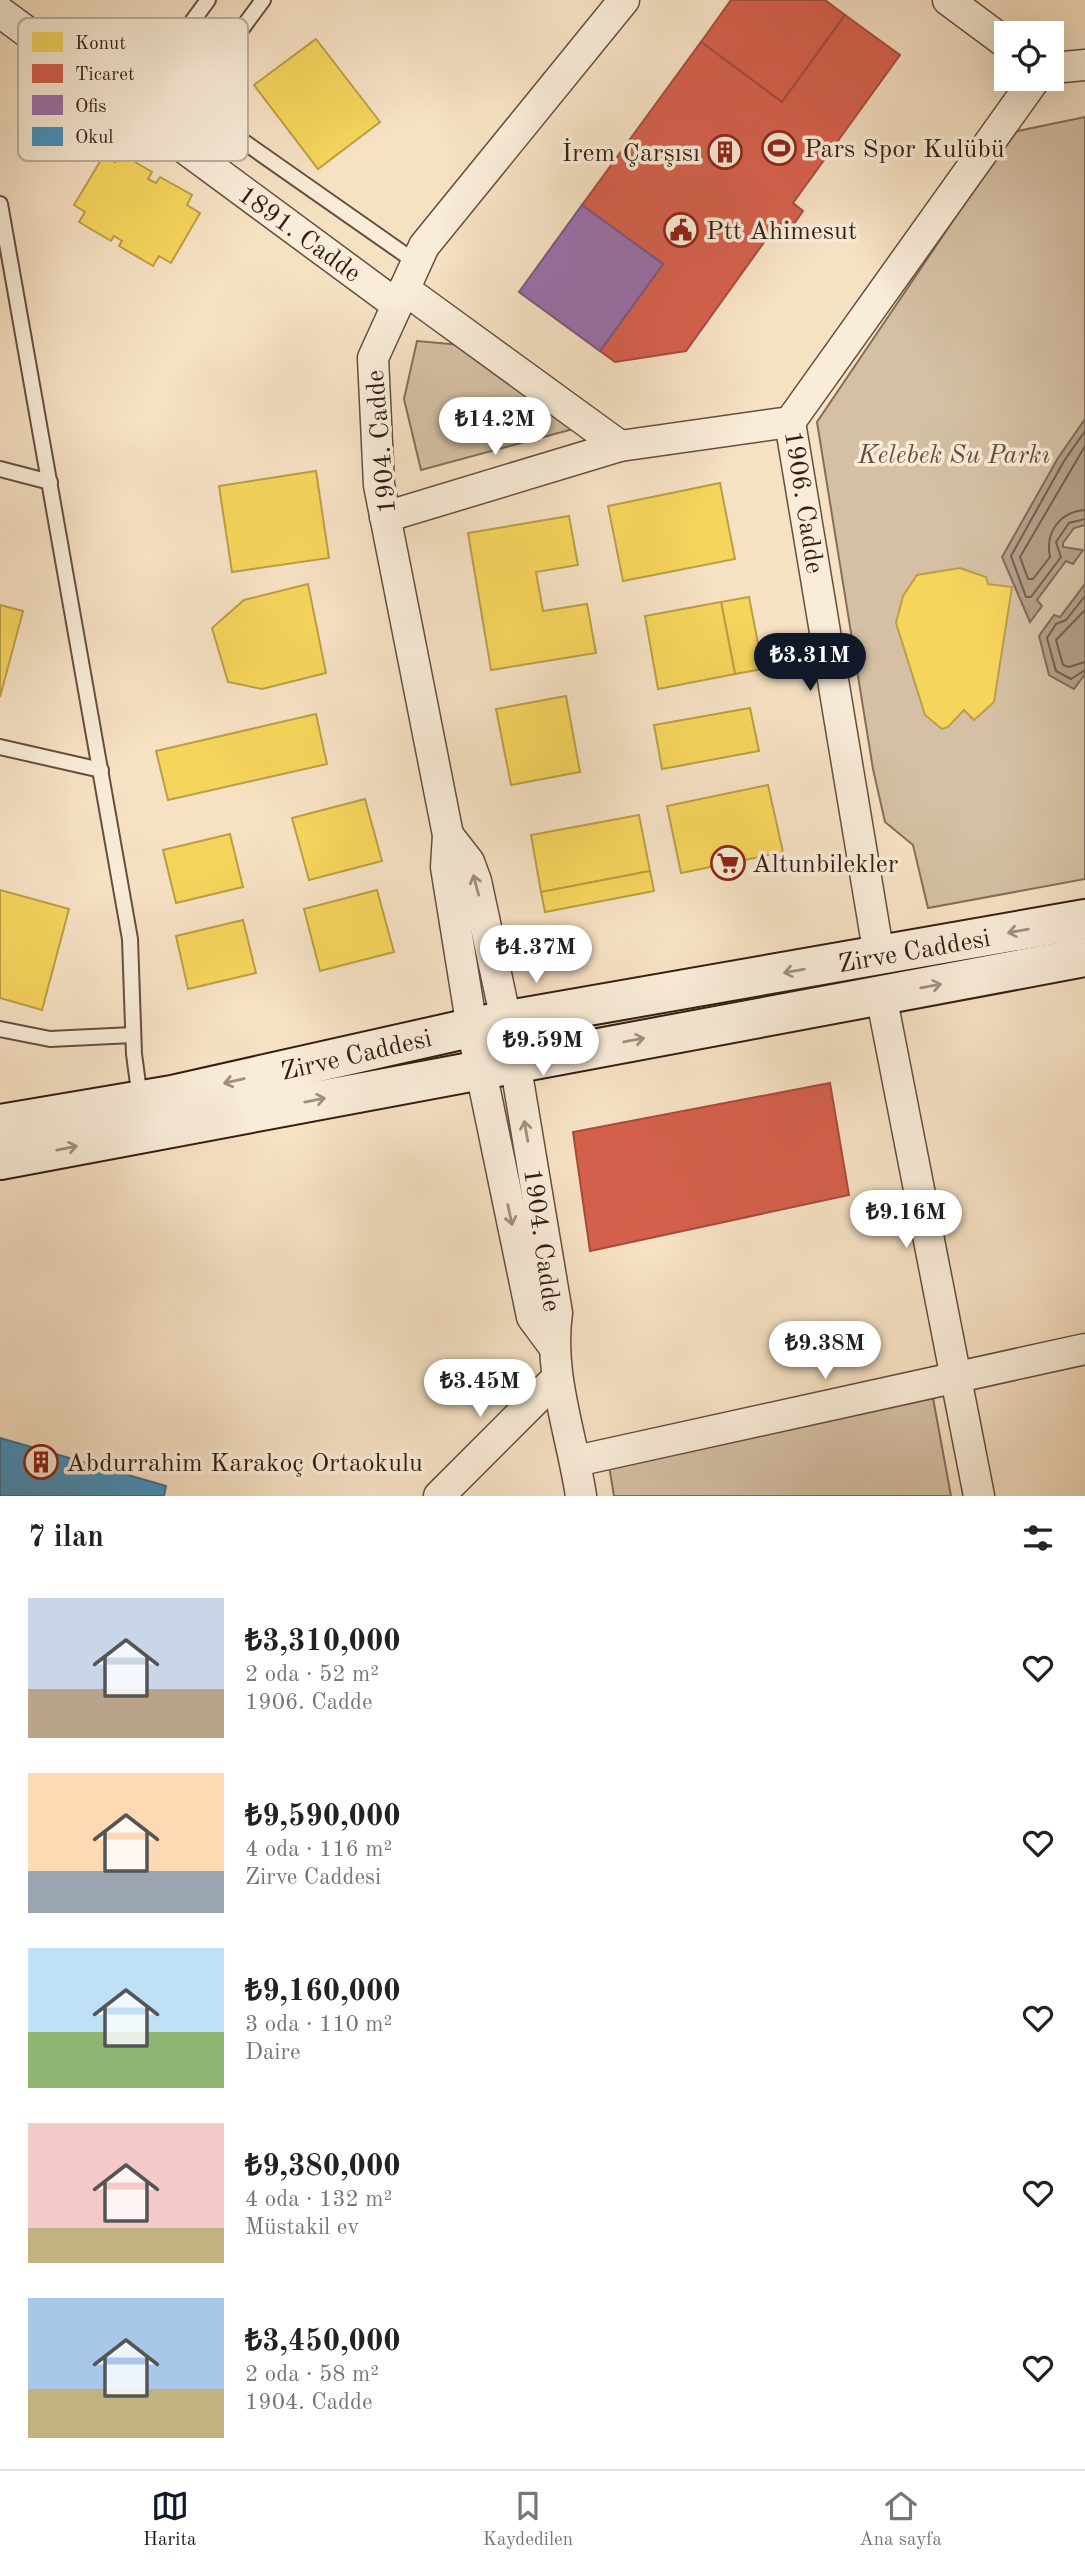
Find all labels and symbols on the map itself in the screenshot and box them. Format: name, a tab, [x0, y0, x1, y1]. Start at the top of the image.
legend	[18, 18, 248, 161]
text: Konut	[75, 35, 126, 54]
text: Ticaret	[75, 66, 135, 85]
text: Ofis	[75, 98, 107, 117]
text: Okul	[75, 129, 113, 148]
sports icon: Pars Spor Kulübü	[760, 129, 798, 167]
building icon: İrem Çarşısı	[706, 133, 744, 171]
place label: Pars Spor Kulübü	[804, 137, 1005, 163]
place label: İrem Çarşısı	[562, 138, 700, 167]
street label: 1891. Cadde	[233, 182, 365, 288]
public building icon: Ptt Ahimesut	[662, 211, 700, 249]
place label: Ptt Ahimesut	[706, 219, 857, 245]
street label: 1904. Cadde	[363, 369, 401, 515]
pin: ₺14.2M	[438, 398, 552, 457]
street label: 1906. Cadde	[779, 429, 827, 576]
park label: Kelebek Su Parkı	[857, 443, 1050, 469]
pin: ₺3.31M	[753, 634, 867, 693]
supermarket icon: Altunbilekler	[709, 844, 747, 882]
place label: Altunbilekler	[752, 852, 899, 878]
one-way arrow	[469, 874, 482, 896]
one-way arrow	[1007, 925, 1030, 938]
pin: ₺4.37M	[479, 926, 593, 985]
street label: Zirve Caddesi	[836, 926, 992, 978]
one-way arrow	[783, 965, 806, 978]
one-way arrow	[919, 979, 942, 992]
pin: ₺9.59M	[486, 1018, 600, 1078]
street label: Zirve Caddesi	[278, 1026, 434, 1086]
one-way arrow	[622, 1033, 645, 1046]
one-way arrow	[223, 1075, 246, 1088]
one-way arrow	[303, 1093, 326, 1107]
one-way arrow	[519, 1120, 533, 1143]
one-way arrow	[55, 1140, 78, 1154]
street label: 1904. Cadde	[518, 1167, 564, 1314]
pin: ₺9.16M	[849, 1190, 963, 1250]
one-way arrow	[504, 1203, 518, 1226]
pin: ₺9.38M	[768, 1322, 882, 1381]
pin: ₺3.45M	[423, 1360, 537, 1419]
building icon: Abdurrahim Karakoç Ortaokulu	[22, 1443, 60, 1481]
place label: Abdurrahim Karakoç Ortaokulu	[66, 1451, 423, 1477]

